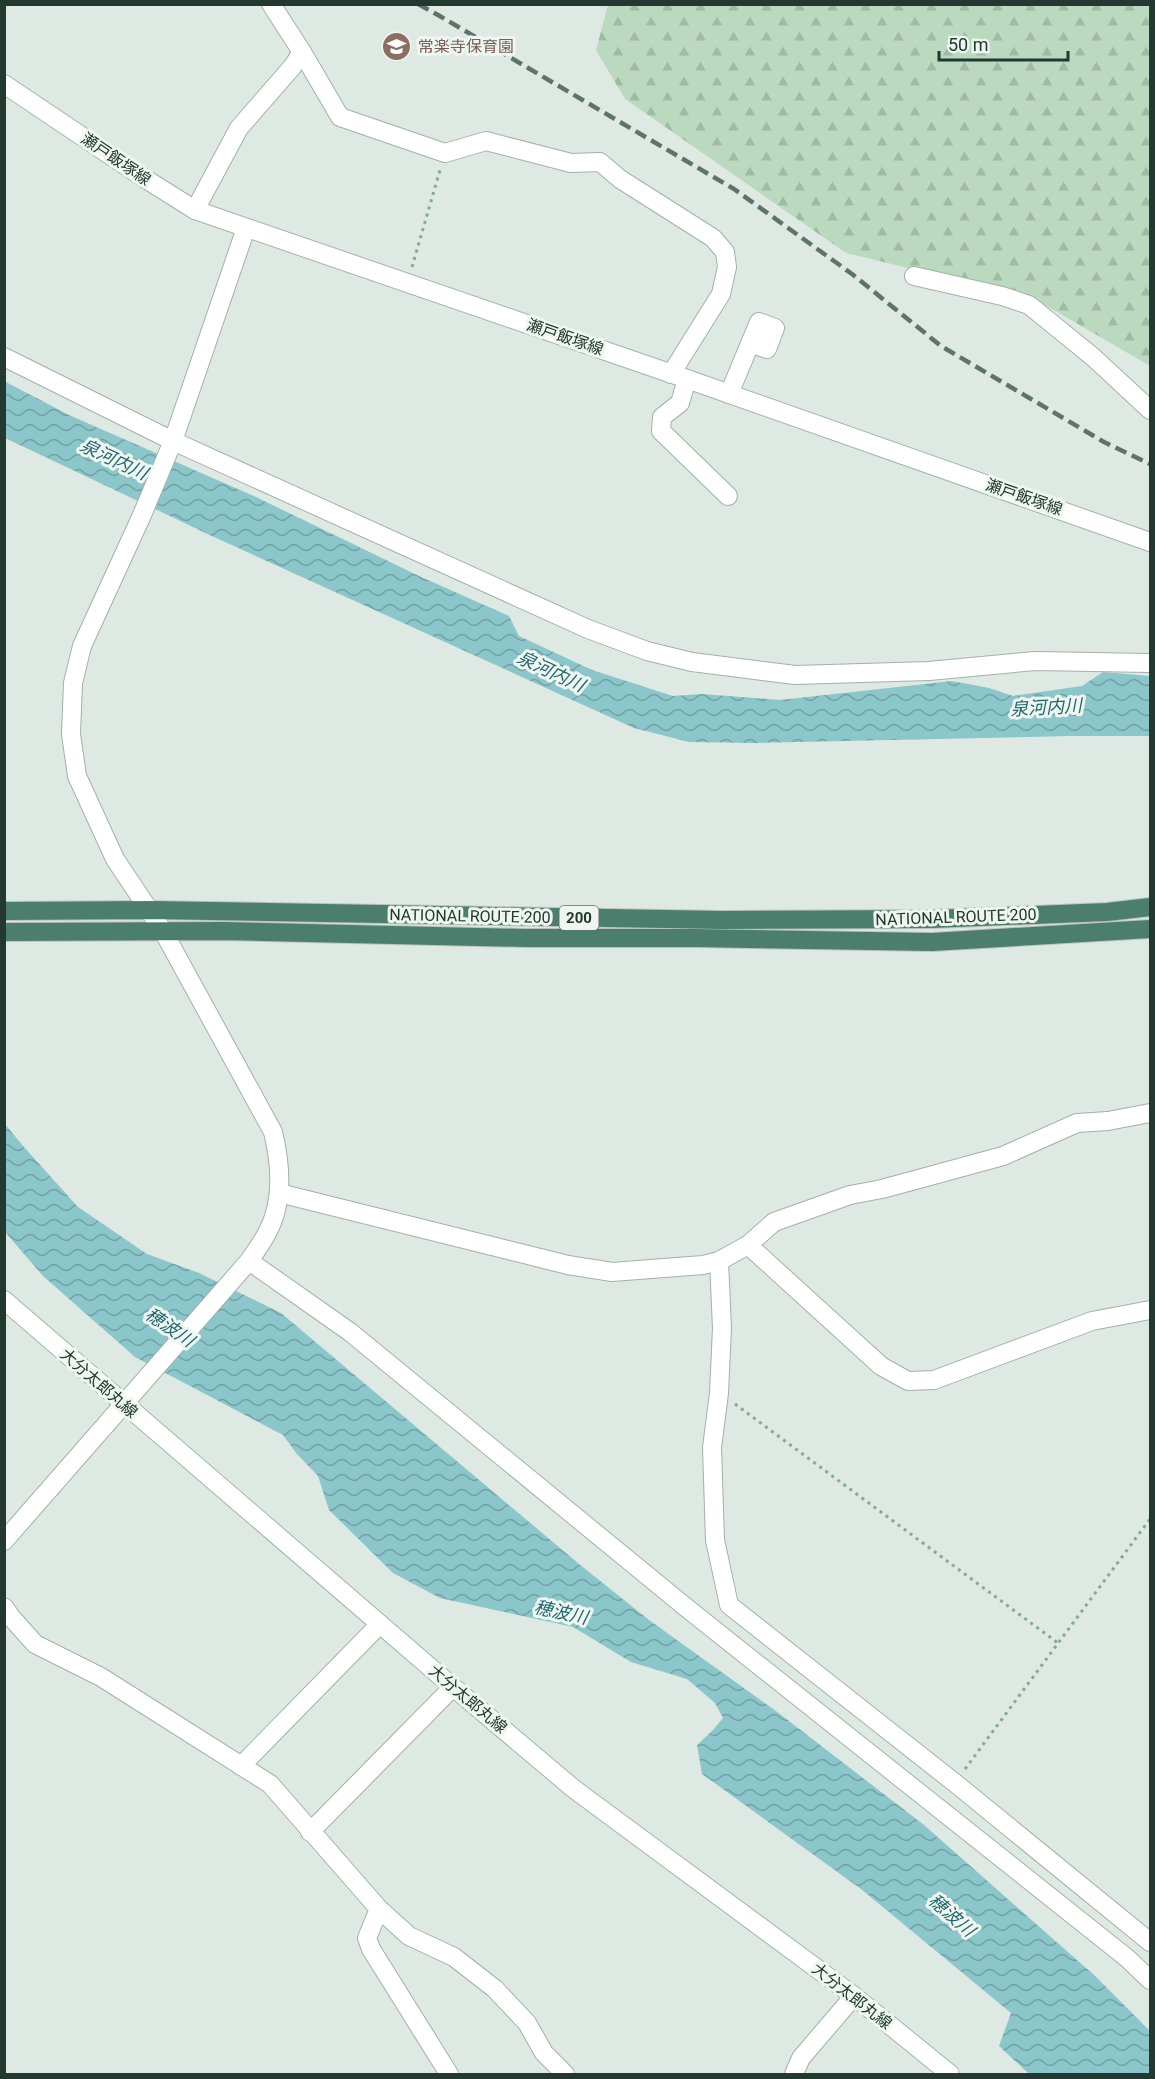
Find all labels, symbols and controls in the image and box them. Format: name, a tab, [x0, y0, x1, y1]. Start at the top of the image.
scale bar	[939, 24, 1068, 62]
school or university icon: 常楽寺保育園	[381, 30, 413, 62]
text: 50 m	[948, 34, 988, 55]
place label: 常楽寺保育園	[418, 37, 514, 56]
street label: 瀬戸飯塚線	[78, 129, 154, 189]
street label: 瀬戸飯塚線	[524, 315, 606, 359]
water label: 泉河内川	[77, 434, 153, 485]
street label: 瀬戸飯塚線	[983, 475, 1065, 519]
water label: 泉河内川	[514, 646, 590, 697]
water label: 泉河内川	[1009, 695, 1084, 719]
street label: NATIONAL ROUTE 200	[389, 905, 551, 927]
street label: NATIONAL ROUTE 200	[875, 905, 1037, 929]
road number: 200	[560, 906, 598, 930]
water label: 穂波川	[142, 1303, 200, 1352]
street label: 大分太郎丸線	[57, 1344, 141, 1422]
water label: 穂波川	[532, 1596, 592, 1628]
street label: 大分太郎丸線	[425, 1661, 511, 1737]
water label: 穂波川	[925, 1889, 981, 1942]
street label: 大分太郎丸線	[808, 1959, 896, 2033]

